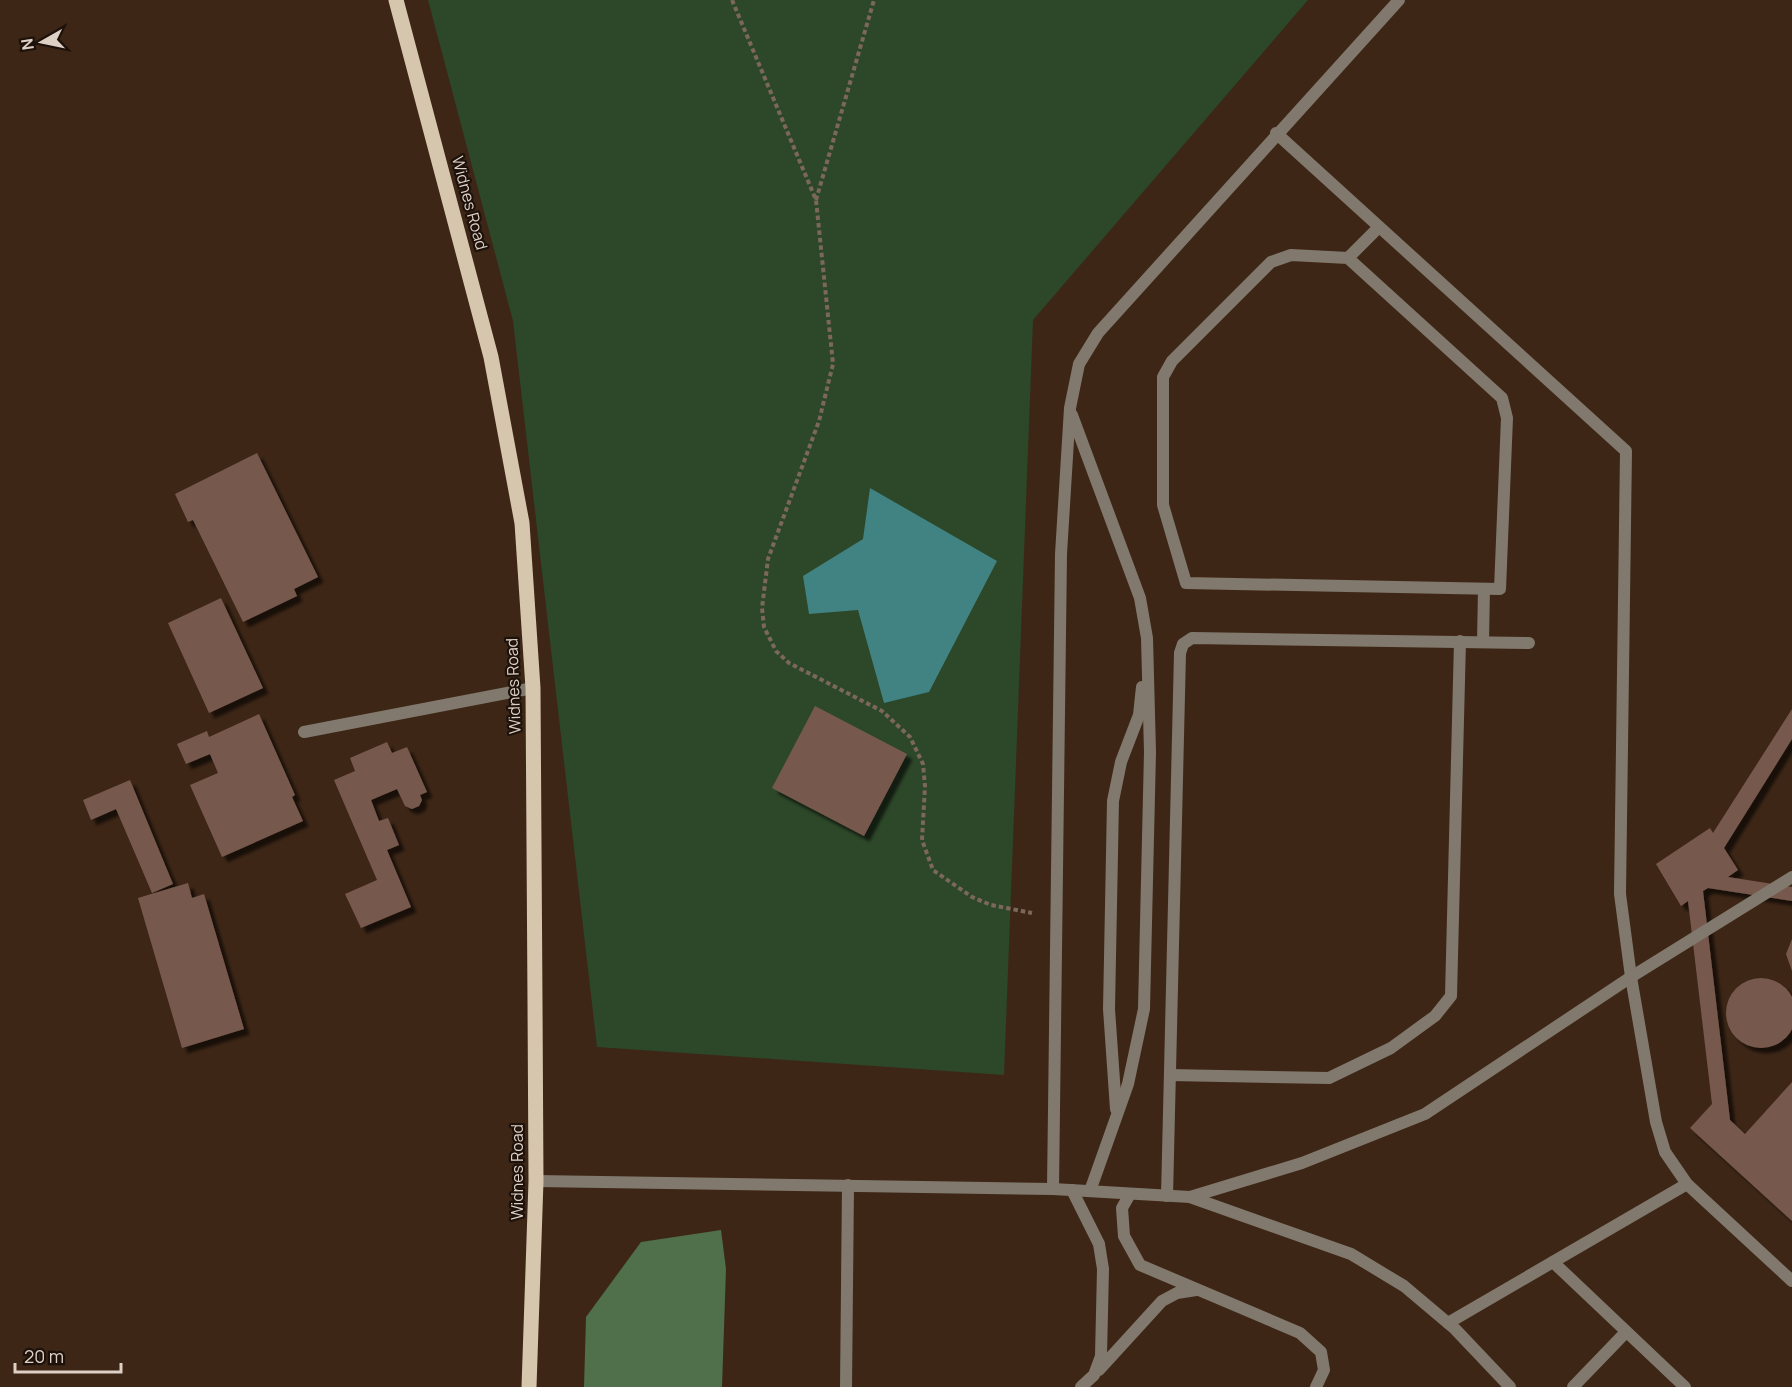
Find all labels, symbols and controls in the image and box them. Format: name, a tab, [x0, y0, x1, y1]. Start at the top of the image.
north arrow	[12, 12, 72, 72]
text: N	[15, 37, 39, 52]
street label: Widnes Road	[447, 154, 493, 252]
street label: Widnes Road	[500, 638, 526, 734]
street label: Widnes Road	[506, 1124, 528, 1220]
scale bar	[15, 1336, 122, 1374]
text: 20 m	[24, 1344, 64, 1368]

